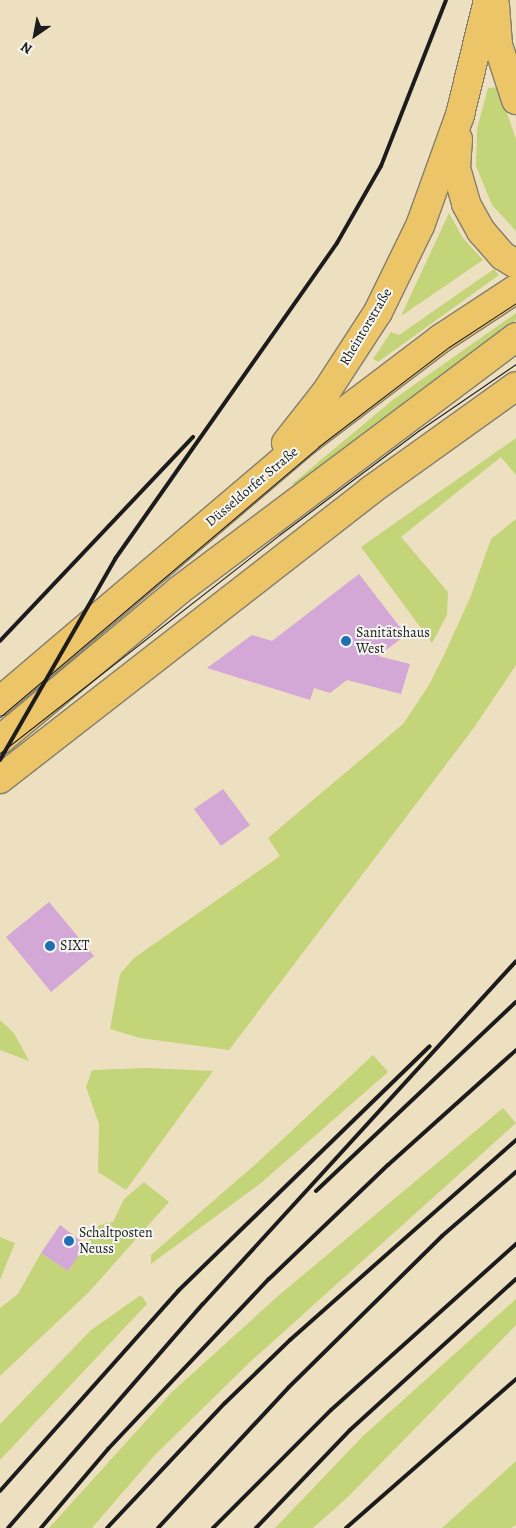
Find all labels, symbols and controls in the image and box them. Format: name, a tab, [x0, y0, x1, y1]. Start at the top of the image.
north arrow	[10, 10, 60, 60]
text: N	[17, 37, 36, 59]
street label: Rheintorstraße	[336, 285, 396, 369]
street label: Düsseldorfer Straße	[202, 444, 302, 530]
place label: Sanitätshaus West	[356, 625, 430, 658]
marker: Sanitätshaus West	[340, 635, 352, 647]
place label: SIXT	[60, 938, 89, 954]
marker: SIXT	[44, 940, 56, 952]
place label: Schaltposten Neuss	[79, 1225, 153, 1258]
marker: Schaltposten Neuss	[63, 1235, 75, 1247]

